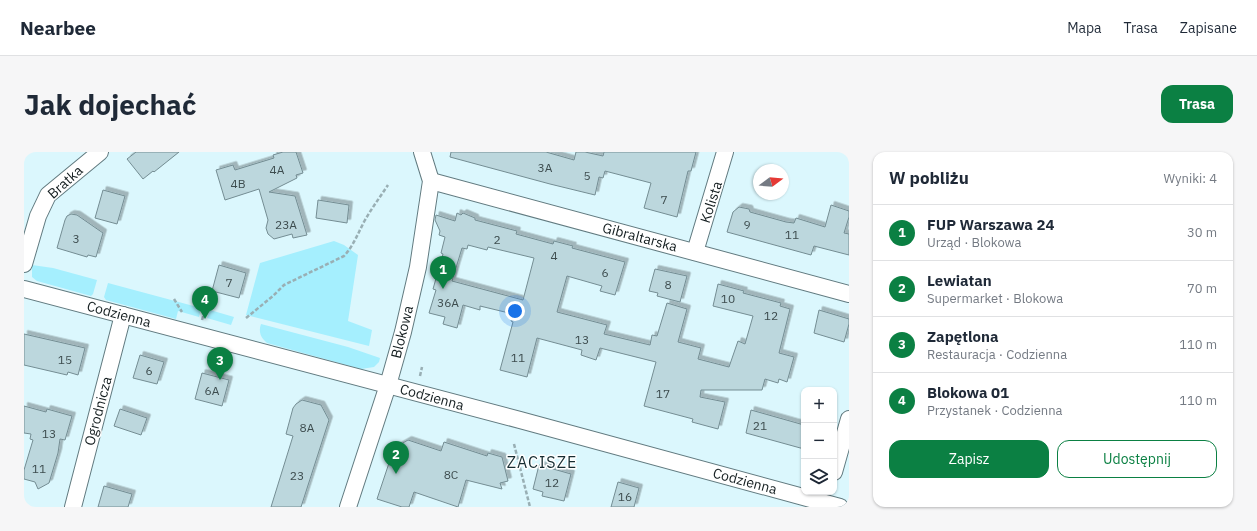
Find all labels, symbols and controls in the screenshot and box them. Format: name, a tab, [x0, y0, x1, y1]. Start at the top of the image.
text: Nearbee	[20, 16, 96, 40]
text: Mapa	[1067, 19, 1102, 37]
text: Trasa	[1124, 19, 1158, 37]
text: Zapisane	[1180, 19, 1237, 37]
button: Trasa	[1161, 85, 1233, 123]
text: Jak dojechać	[24, 86, 196, 123]
house number: 3A	[538, 160, 553, 175]
street label: Bratka	[44, 161, 87, 203]
house number: 4A	[270, 162, 285, 177]
north arrow	[753, 164, 789, 200]
text: W pobliżu	[889, 167, 969, 189]
house number: 5	[583, 168, 591, 183]
text: Wyniki: 4	[1164, 170, 1217, 187]
house number: 4B	[230, 176, 246, 191]
street label: Kolista	[696, 178, 726, 225]
house number: 7	[660, 192, 668, 207]
text: FUP Warszawa 24	[927, 215, 1054, 234]
house number: 23A	[275, 217, 297, 232]
house number: 9	[743, 217, 751, 232]
street label: Gibraltarska	[601, 218, 680, 256]
text: 1	[898, 224, 906, 241]
text: 30 m	[1187, 224, 1217, 241]
house number: 11	[785, 227, 799, 242]
house number: 3	[72, 231, 80, 246]
house number: 2	[493, 232, 501, 247]
text: Urząd · Blokowa	[927, 234, 1021, 251]
house number: 4	[550, 248, 558, 263]
pin: 1	[430, 256, 456, 289]
house number: 6	[601, 265, 609, 280]
text: Lewiatan	[927, 271, 992, 290]
house number: 7	[225, 275, 233, 290]
house number: 8	[664, 277, 672, 292]
text: 2	[898, 280, 906, 297]
text: 70 m	[1187, 280, 1217, 297]
pin: 4	[192, 286, 218, 319]
text: Supermarket · Blokowa	[927, 290, 1063, 307]
house number: 10	[721, 291, 735, 306]
house number: 36A	[437, 295, 459, 310]
street label: Codzienna	[85, 297, 154, 331]
your location	[505, 301, 525, 321]
street label: Blokowa	[387, 303, 417, 360]
house number: 12	[764, 308, 778, 323]
text: Zapętlona	[927, 327, 998, 346]
house number: 13	[575, 332, 589, 347]
text: 3	[898, 336, 906, 353]
text: 110 m	[1179, 336, 1217, 353]
text: Restauracja · Codzienna	[927, 346, 1067, 363]
pin: 3	[207, 347, 233, 380]
house number: 11	[511, 350, 525, 365]
house number: 15	[58, 352, 72, 367]
house number: 6	[145, 363, 153, 378]
street label: Ogrodnicza	[80, 374, 116, 448]
street label: Codzienna	[398, 380, 467, 414]
house number: 6A	[205, 383, 220, 398]
text: Blokowa 01	[927, 383, 1009, 402]
house number: 17	[656, 386, 670, 401]
map controls	[801, 387, 837, 495]
button: +	[801, 387, 837, 423]
text: 4	[898, 392, 906, 409]
text: 110 m	[1179, 392, 1217, 409]
text: Przystanek · Codzienna	[927, 402, 1063, 419]
house number: 21	[753, 418, 767, 433]
house number: 8A	[300, 420, 315, 435]
button: −	[801, 423, 837, 459]
house number: 13	[42, 426, 56, 441]
button: Zapisz	[889, 440, 1049, 478]
button: Udostępnij	[1057, 440, 1217, 478]
pin: 2	[383, 441, 409, 474]
district label: ZACISZE	[507, 452, 577, 472]
button: layers	[801, 459, 837, 495]
house number: 11	[32, 461, 46, 476]
street label: Codzienna	[711, 464, 780, 498]
house number: 8C	[444, 467, 459, 482]
house number: 23	[290, 468, 304, 483]
house number: 12	[545, 475, 559, 490]
house number: 16	[618, 489, 632, 504]

